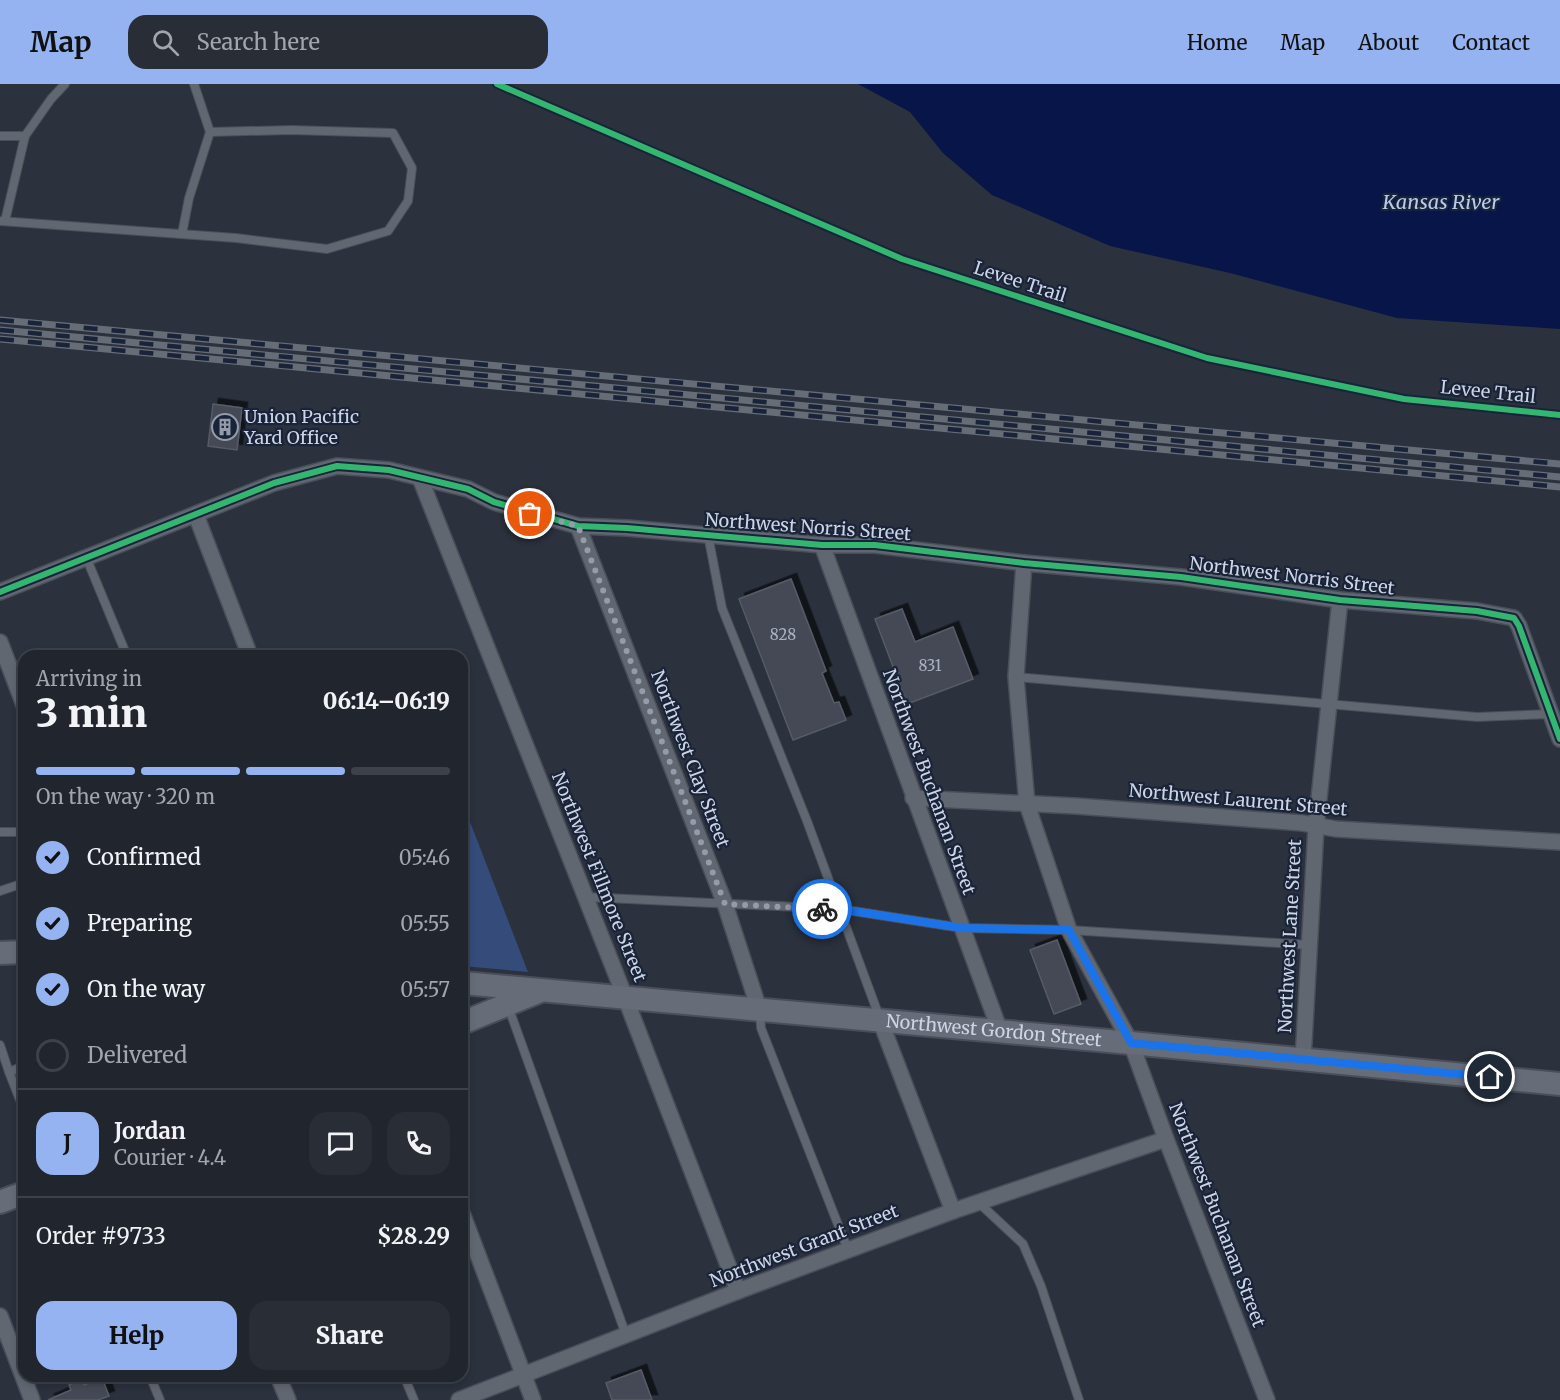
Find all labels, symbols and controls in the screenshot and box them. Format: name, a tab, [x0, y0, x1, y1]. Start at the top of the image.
search box	[128, 15, 548, 69]
text: Map	[30, 24, 92, 60]
icon: search	[149, 26, 182, 59]
text: Search here	[197, 28, 320, 56]
text: Home	[1187, 29, 1247, 56]
text: Map	[1280, 29, 1325, 56]
text: About	[1358, 29, 1419, 56]
text: Contact	[1452, 29, 1530, 56]
water label: Kansas River	[1382, 189, 1500, 214]
street label: Levee Trail	[971, 256, 1070, 307]
street label: Levee Trail	[1439, 375, 1537, 408]
place label: Union Pacific Yard Office	[243, 405, 359, 449]
building icon: Union Pacific Yard Office	[210, 412, 240, 442]
pin	[504, 488, 555, 539]
icon: bag	[513, 497, 546, 530]
street label: Northwest Norris Street	[704, 508, 912, 545]
street label: Northwest Norris Street	[1188, 552, 1396, 600]
house number: 828	[770, 625, 796, 644]
house number: 831	[918, 656, 942, 675]
text: Arriving in	[36, 666, 142, 691]
street label: Northwest Buchanan Street	[878, 666, 981, 898]
street label: Northwest Clay Street	[646, 667, 735, 851]
text: 06:14–06:19	[323, 687, 450, 715]
text: 3 min	[36, 689, 147, 738]
street label: Northwest Fillmore Street	[547, 768, 652, 985]
street label: Northwest Laurent Street	[1128, 778, 1348, 821]
text: On the way · 320 m	[36, 784, 215, 809]
street label: Northwest Lane Street	[1273, 838, 1306, 1033]
icon: check	[36, 841, 69, 874]
text: Confirmed	[87, 843, 201, 871]
text: 05:46	[399, 845, 450, 870]
courier	[792, 879, 852, 939]
icon: bike	[806, 893, 839, 926]
icon: check	[36, 907, 69, 940]
text: Preparing	[87, 909, 192, 937]
text: 05:55	[400, 911, 450, 936]
icon: check	[36, 973, 69, 1006]
text: On the way	[87, 975, 205, 1003]
text: 05:57	[400, 977, 450, 1002]
street label: Northwest Gordon Street	[885, 1009, 1103, 1051]
text: Delivered	[87, 1041, 187, 1069]
pin	[1464, 1051, 1515, 1102]
icon: home	[1473, 1060, 1506, 1093]
street label: Northwest Buchanan Street	[1164, 1099, 1271, 1330]
button: chat	[309, 1112, 372, 1175]
button: phone	[387, 1112, 450, 1175]
text: Jordan	[114, 1117, 186, 1145]
text: J	[63, 1129, 72, 1157]
text: Courier · 4.4	[114, 1145, 226, 1170]
street label: Northwest Grant Street	[706, 1199, 901, 1292]
text: Order #9733	[36, 1222, 166, 1250]
text: $28.29	[377, 1222, 450, 1250]
button: Help	[36, 1301, 237, 1370]
button: Share	[249, 1301, 450, 1370]

